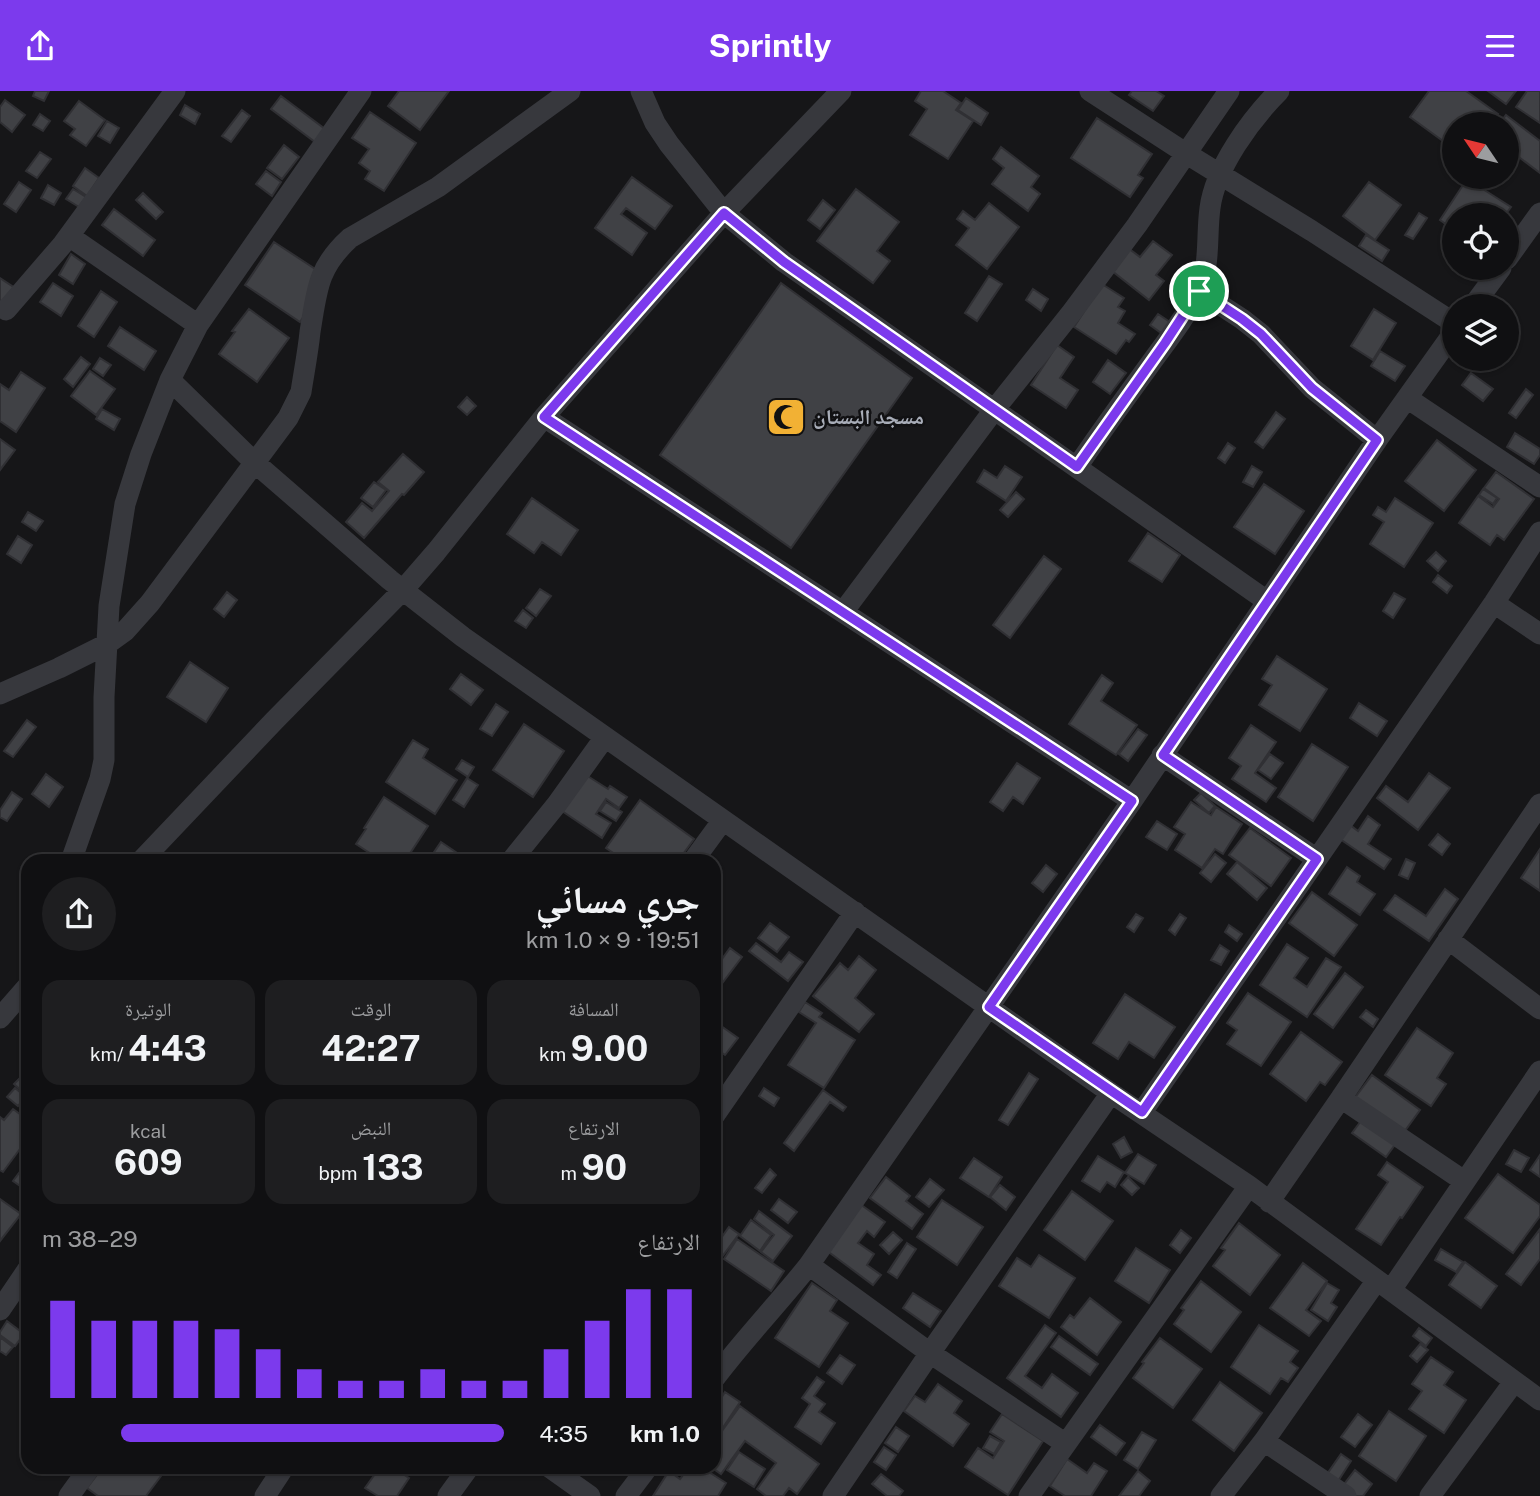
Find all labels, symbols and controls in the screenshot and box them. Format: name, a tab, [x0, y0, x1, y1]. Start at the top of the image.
icon: share	[21, 27, 59, 65]
text: Sprintly	[709, 27, 831, 64]
icon: menu	[1481, 27, 1519, 65]
north arrow	[1442, 112, 1519, 189]
map controls	[1442, 112, 1519, 371]
button: locate	[1442, 203, 1519, 280]
pin	[1169, 261, 1229, 321]
icon: arrive	[1180, 272, 1218, 310]
button: layers	[1442, 294, 1519, 371]
mosque icon: مسجد البستان	[765, 396, 807, 438]
place label: مسجد البستان	[813, 404, 924, 429]
button: share	[42, 877, 116, 951]
text: جري مسائي	[536, 877, 700, 922]
text: 19:51 · 9 × 1.0 km	[526, 926, 700, 953]
text: الوتيرة	[125, 998, 171, 1020]
text: الوقت	[351, 998, 391, 1020]
text: المسافة	[568, 998, 619, 1020]
text: 4:43	[128, 1028, 207, 1069]
text: 42:27	[321, 1028, 421, 1069]
text: 9.00	[571, 1028, 648, 1069]
text: /km	[90, 1043, 128, 1065]
text: km	[539, 1043, 571, 1065]
text: النبض	[351, 1117, 391, 1139]
text: الارتفاع	[568, 1117, 620, 1139]
text: kcal	[130, 1120, 167, 1142]
text: 609	[114, 1142, 183, 1183]
text: 133	[362, 1147, 424, 1188]
text: 90	[581, 1147, 627, 1188]
text: bpm	[318, 1162, 362, 1184]
text: m	[560, 1162, 581, 1184]
text: 29–38 m	[42, 1225, 138, 1252]
text: الارتفاع	[637, 1228, 700, 1255]
text: 4:35	[539, 1420, 588, 1447]
text: 1.0 km	[630, 1420, 700, 1447]

